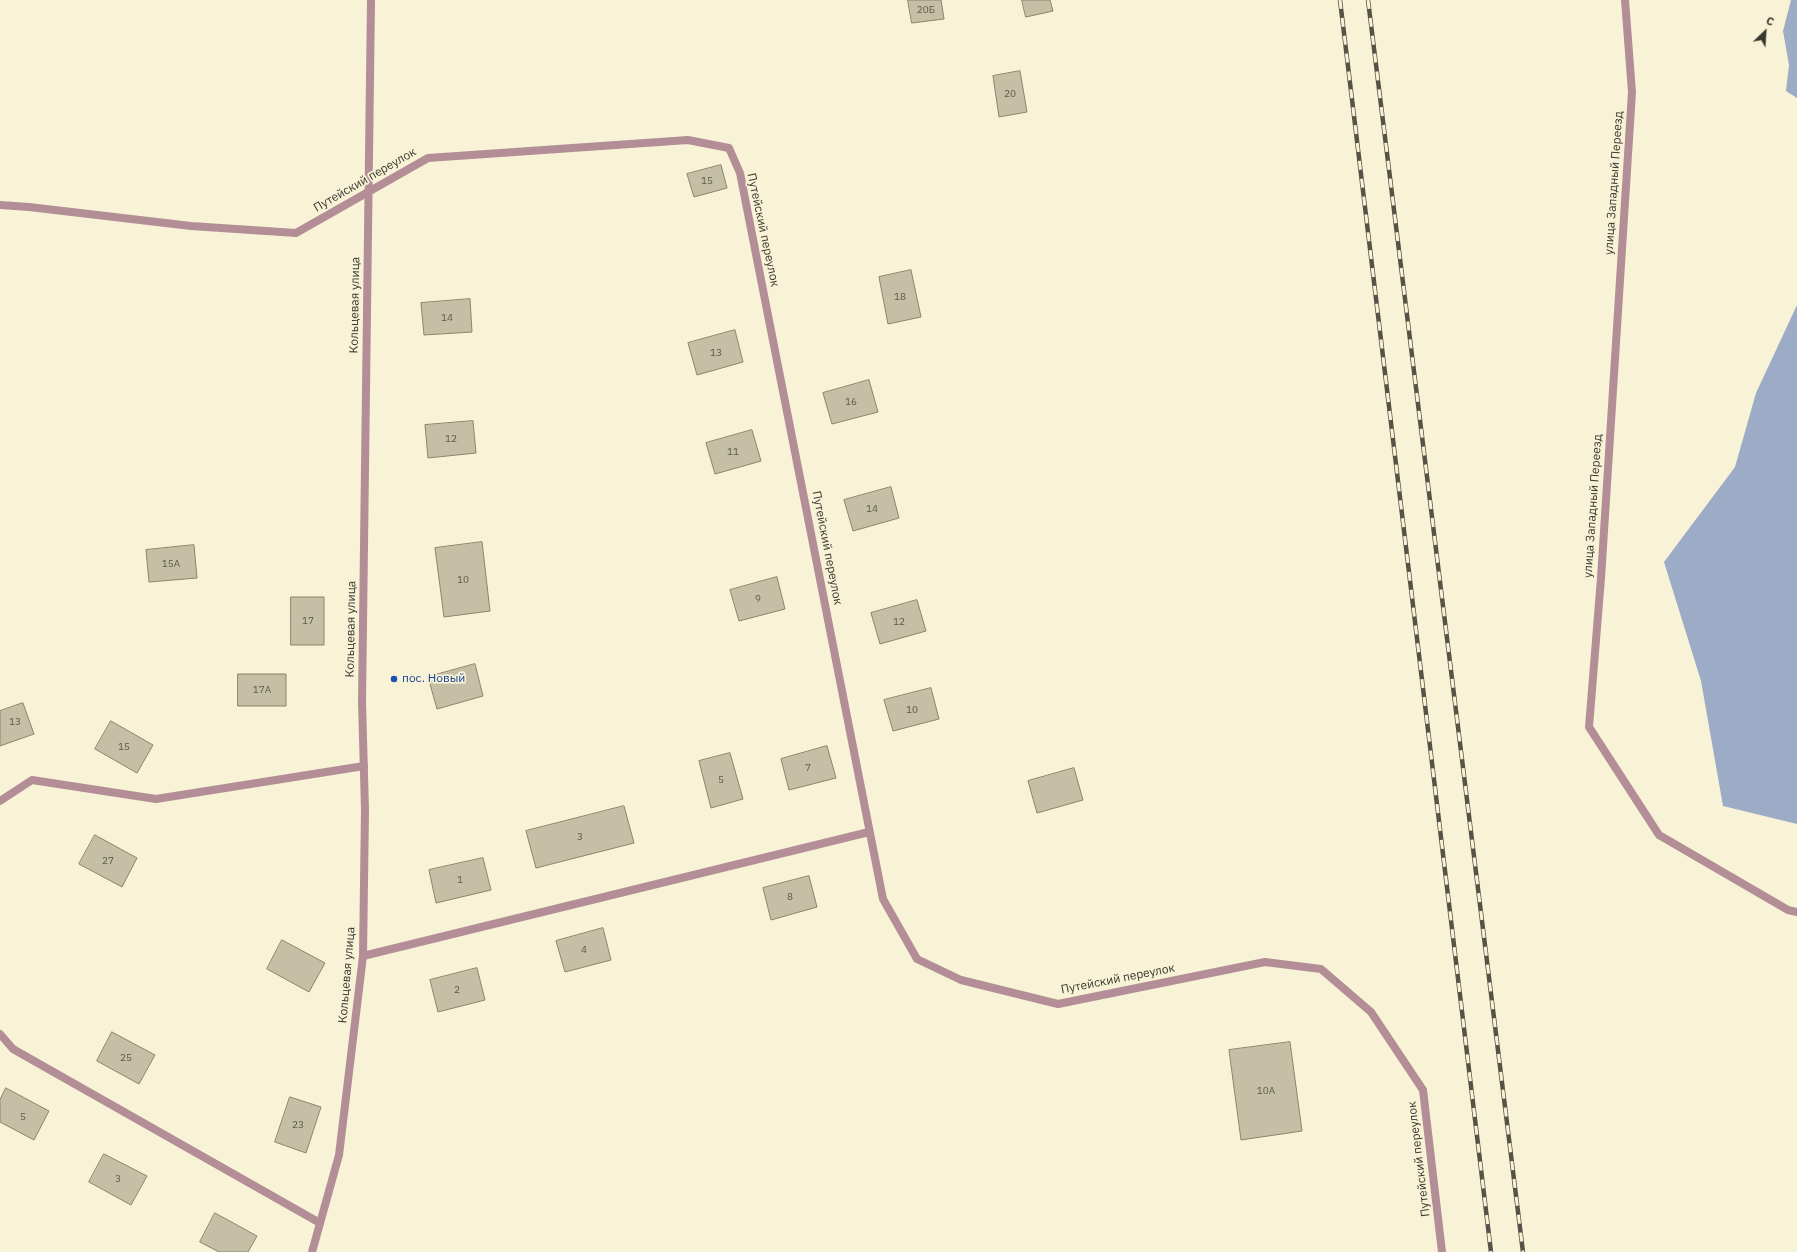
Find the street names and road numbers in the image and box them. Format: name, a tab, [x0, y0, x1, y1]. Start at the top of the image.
street label: улица Западный Переезд	[1602, 111, 1626, 255]
street label: Путейский переулок	[311, 145, 419, 215]
street label: Путейский переулок	[744, 172, 782, 288]
street label: Кольцевая улица	[347, 257, 363, 353]
street label: улица Западный Переезд	[1581, 434, 1605, 578]
street label: Путейский переулок	[809, 490, 845, 606]
street label: Кольцевая улица	[343, 581, 359, 677]
street label: Кольцевая улица	[336, 926, 358, 1024]
street label: Путейский переулок	[1060, 961, 1176, 997]
street label: Путейский переулок	[1405, 1101, 1433, 1217]

